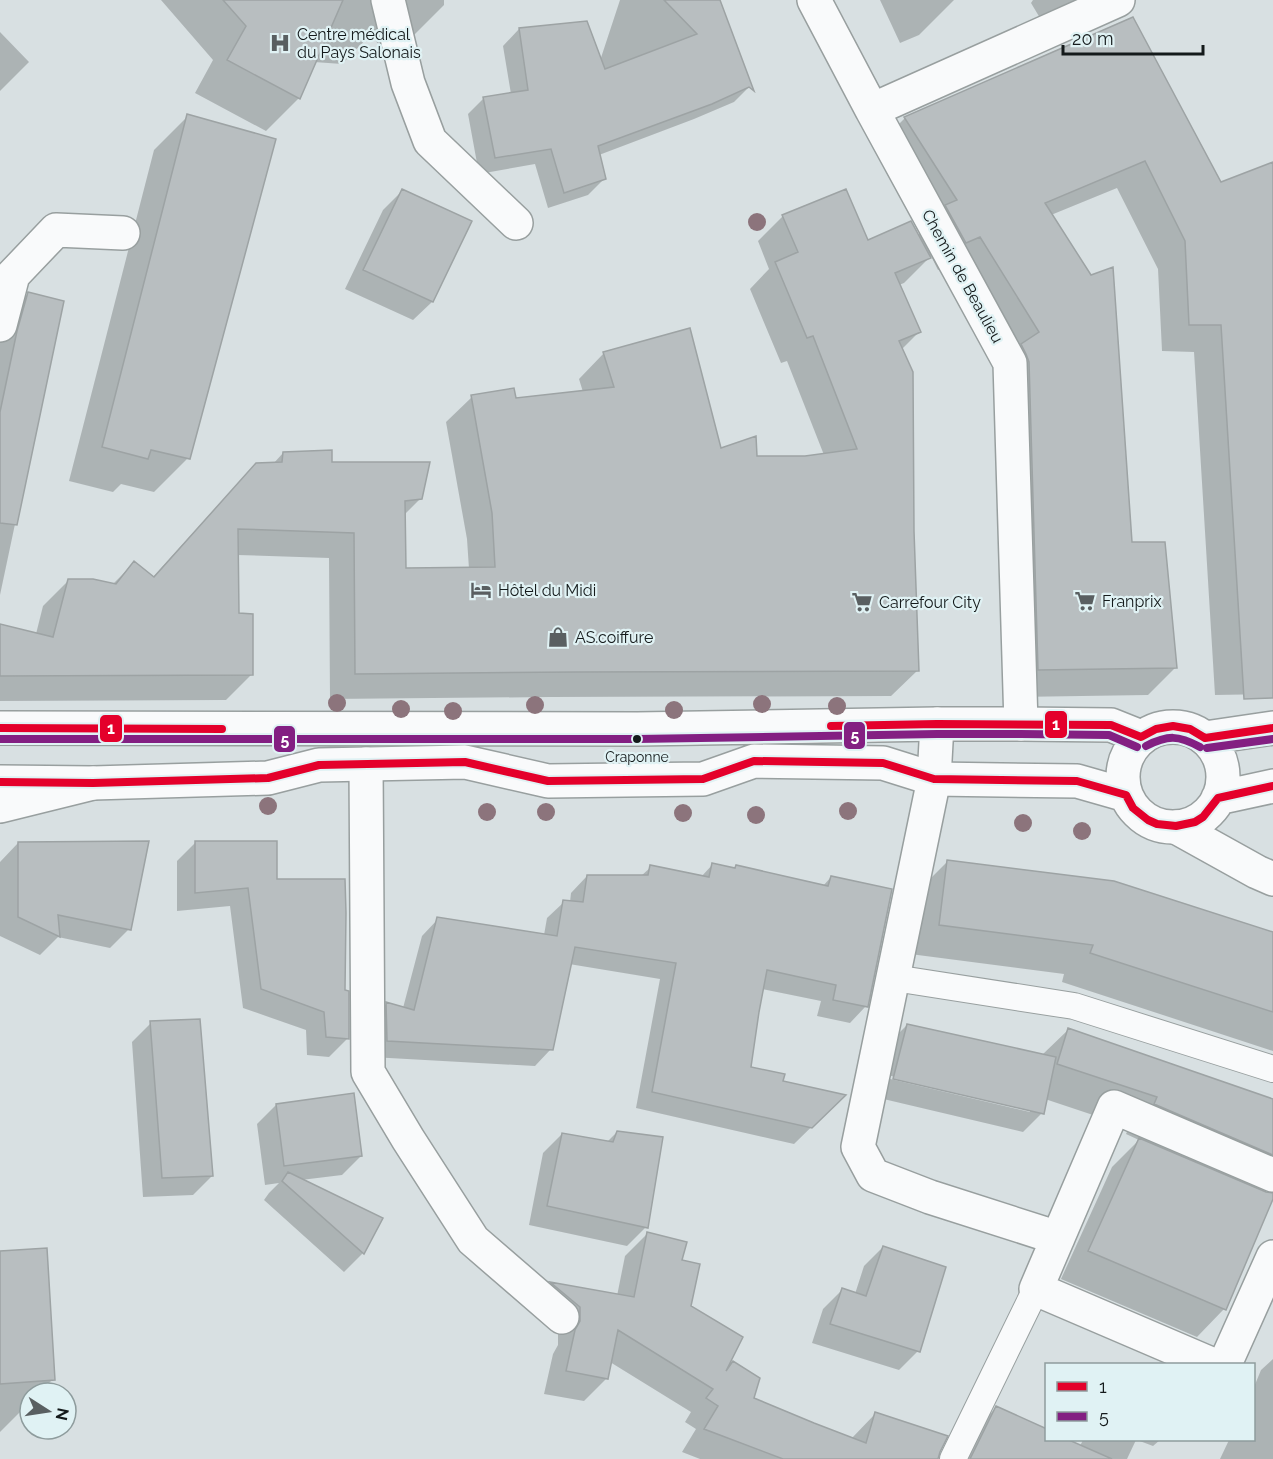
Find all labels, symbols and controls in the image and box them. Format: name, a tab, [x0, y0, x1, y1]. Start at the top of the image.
scale bar	[1063, 18, 1202, 56]
place label: Centre médical du Pays Salonais	[297, 25, 421, 62]
text: 20 m	[1072, 28, 1114, 49]
hospital icon: Centre médical du Pays Salonais	[268, 31, 292, 55]
street label: Chemin de Beaulieu	[918, 206, 1007, 346]
hotel icon: Hôtel du Midi	[469, 578, 493, 602]
place label: Hôtel du Midi	[498, 581, 596, 600]
supermarket icon: Franprix	[1073, 589, 1097, 613]
supermarket icon: Carrefour City	[850, 590, 874, 614]
place label: Franprix	[1102, 592, 1161, 611]
place label: Carrefour City	[879, 593, 981, 612]
shop icon: AS.coiffure	[546, 625, 570, 649]
place label: AS.coiffure	[575, 628, 653, 647]
line badge: 1	[1044, 710, 1068, 739]
line badge: 1	[99, 714, 123, 743]
text: 1	[1052, 715, 1060, 734]
text: 1	[107, 719, 115, 738]
line badge: 5	[843, 721, 866, 750]
line badge: 5	[273, 725, 296, 753]
text: 5	[851, 726, 860, 745]
text: 5	[281, 730, 290, 749]
marker: Craponne	[631, 733, 643, 745]
place label: Craponne	[605, 749, 669, 765]
legend	[1045, 1363, 1255, 1441]
text: 1	[1099, 1376, 1107, 1397]
north arrow	[18, 1381, 78, 1441]
text: N	[52, 1406, 73, 1422]
text: 5	[1099, 1406, 1109, 1427]

